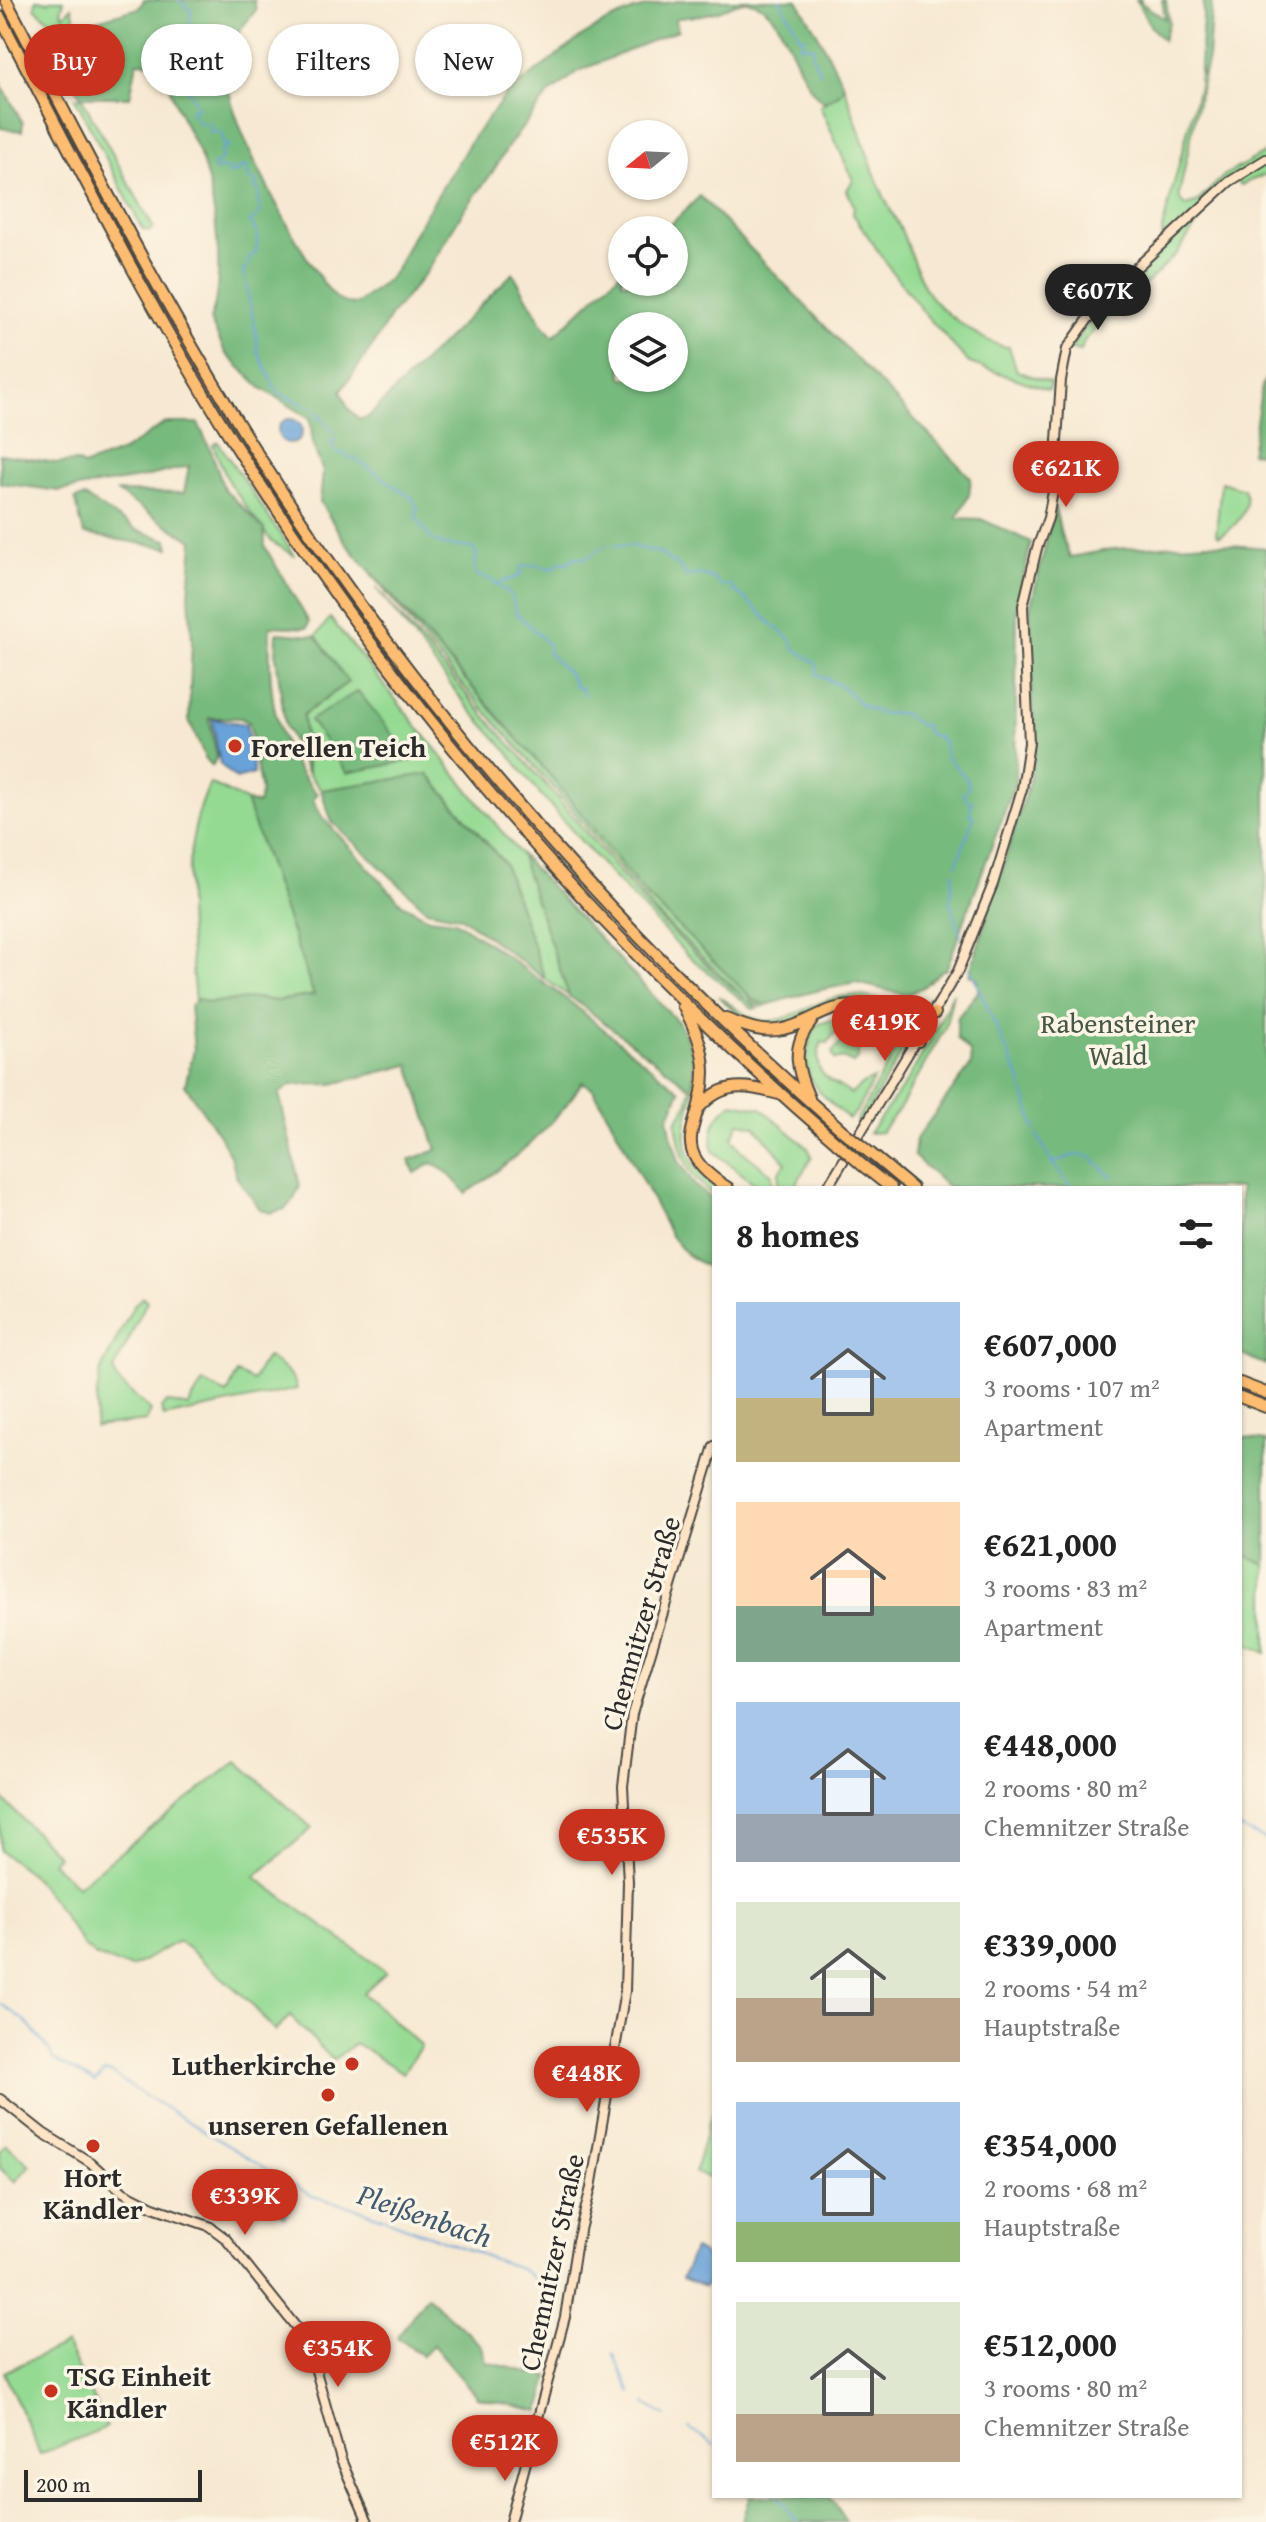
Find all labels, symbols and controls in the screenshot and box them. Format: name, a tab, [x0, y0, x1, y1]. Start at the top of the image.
chip: Buy	[24, 24, 125, 96]
chip: Rent	[141, 24, 252, 96]
chip: Filters	[268, 24, 399, 96]
chip: New	[415, 24, 522, 96]
north arrow	[608, 120, 688, 200]
map controls	[608, 120, 688, 392]
button: locate	[608, 216, 688, 296]
pin: €607K	[1042, 264, 1154, 332]
text: €607K	[1063, 270, 1133, 309]
button: layers	[608, 312, 688, 392]
pin: €621K	[1010, 441, 1122, 509]
text: €621K	[1031, 447, 1101, 486]
place label: Forellen Teich	[251, 726, 427, 767]
marker: Forellen Teich	[226, 737, 244, 755]
pin: €419K	[829, 995, 941, 1063]
text: €419K	[850, 1001, 920, 1040]
park label: Rabensteiner Wald	[1040, 1002, 1196, 1075]
text: 8 homes	[736, 1210, 860, 1259]
icon: filters	[1174, 1212, 1218, 1256]
text: €607,000	[984, 1319, 1117, 1368]
icon: home	[800, 1334, 896, 1430]
text: 3 rooms · 107 m²	[984, 1368, 1160, 1407]
text: Apartment	[984, 1407, 1103, 1446]
street label: Chemnitzer Straße	[590, 1511, 690, 1735]
text: €621,000	[984, 1519, 1117, 1568]
icon: home	[800, 1534, 896, 1630]
text: 3 rooms · 83 m²	[984, 1568, 1147, 1607]
text: Apartment	[984, 1607, 1103, 1646]
text: €448,000	[984, 1719, 1117, 1768]
icon: home	[800, 1734, 896, 1830]
text: 2 rooms · 80 m²	[984, 1768, 1147, 1807]
text: Chemnitzer Straße	[984, 1807, 1189, 1846]
pin: €535K	[556, 1809, 668, 1877]
text: €535K	[577, 1815, 647, 1854]
text: €339,000	[984, 1919, 1117, 1968]
icon: home	[800, 1934, 896, 2030]
text: 2 rooms · 54 m²	[984, 1968, 1147, 2007]
text: Hauptstraße	[984, 2007, 1121, 2046]
place label: Lutherkirche	[172, 2044, 336, 2085]
pin: €448K	[531, 2046, 643, 2114]
text: €448K	[552, 2052, 622, 2091]
marker: Lutherkirche	[343, 2055, 361, 2073]
marker: unseren Gefallenen	[319, 2086, 337, 2104]
place label: unseren Gefallenen	[208, 2104, 449, 2145]
text: €354,000	[984, 2119, 1117, 2168]
icon: home	[800, 2134, 896, 2230]
marker: Hort Kändler	[84, 2137, 102, 2155]
street label: Chemnitzer Straße	[508, 2150, 594, 2374]
place label: Hort Kändler	[43, 2156, 143, 2229]
text: 2 rooms · 68 m²	[984, 2168, 1147, 2207]
pin: €339K	[189, 2169, 301, 2237]
water label: Pleißenbach	[351, 2171, 498, 2258]
text: €339K	[210, 2175, 280, 2214]
text: Hauptstraße	[984, 2207, 1121, 2246]
text: €512,000	[984, 2319, 1117, 2368]
pin: €354K	[282, 2321, 394, 2389]
text: €354K	[303, 2327, 373, 2366]
icon: home	[800, 2334, 896, 2430]
place label: TSG Einheit Kändler	[67, 2355, 212, 2428]
text: 3 rooms · 80 m²	[984, 2368, 1147, 2407]
marker: TSG Einheit Kändler	[42, 2382, 60, 2400]
text: Chemnitzer Straße	[984, 2407, 1189, 2446]
pin: €512K	[449, 2415, 561, 2483]
text: €512K	[470, 2421, 540, 2460]
scale bar	[24, 2466, 202, 2502]
text: 200 m	[36, 2468, 91, 2500]

